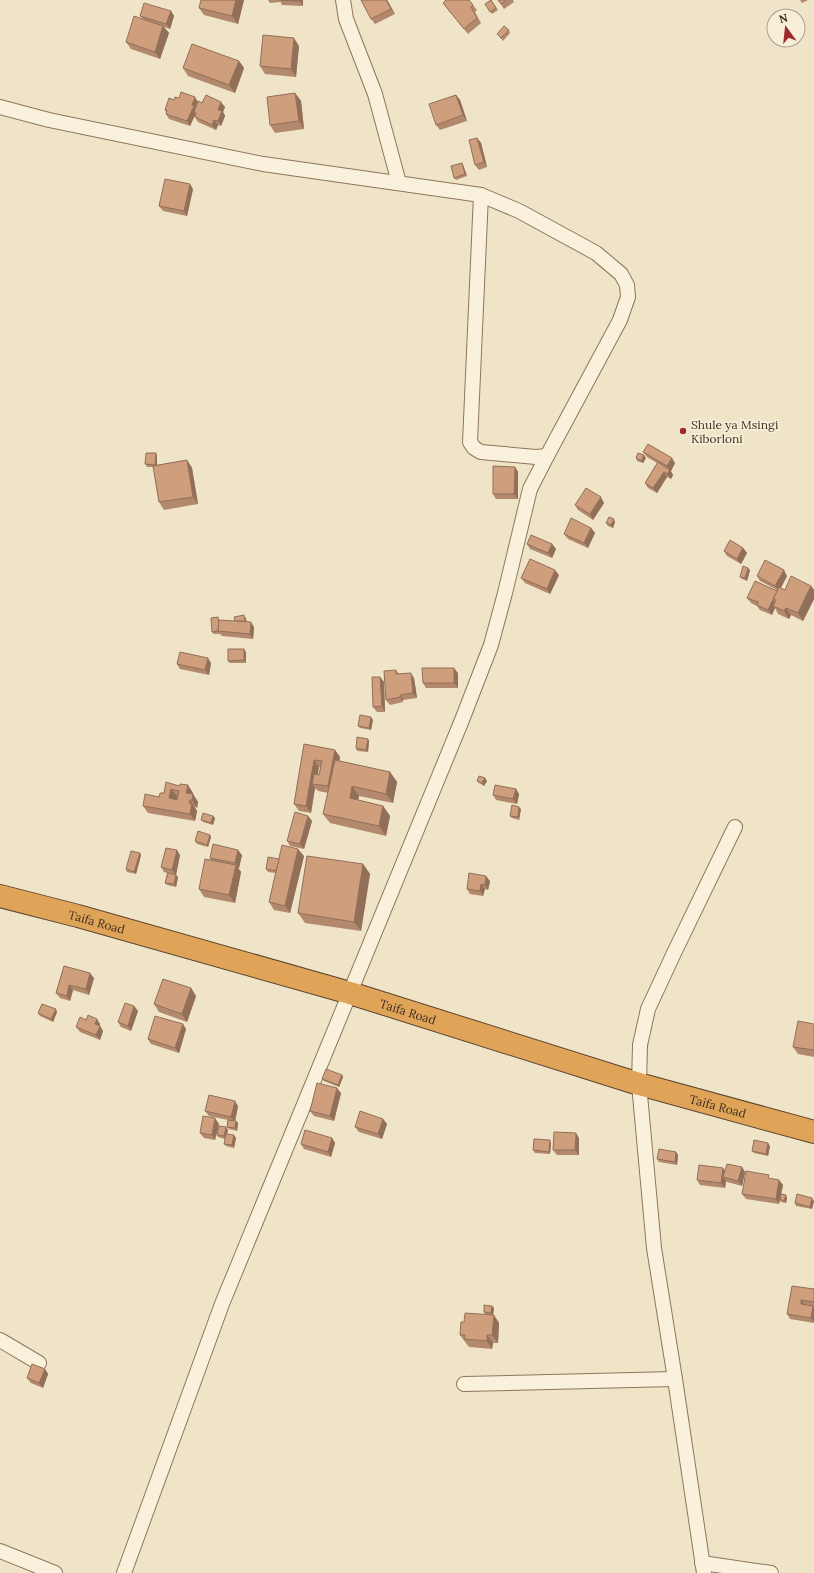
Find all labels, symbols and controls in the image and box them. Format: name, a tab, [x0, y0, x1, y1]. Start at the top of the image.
north arrow	[766, 8, 806, 48]
text: N	[777, 10, 790, 26]
place label: Shule ya Msingi Kiborloni	[691, 417, 778, 446]
marker: Shule ya Msingi Kiborloni	[678, 426, 688, 436]
street label: Taifa Road	[67, 906, 127, 936]
street label: Taifa Road	[378, 995, 438, 1027]
street label: Taifa Road	[688, 1091, 748, 1121]

